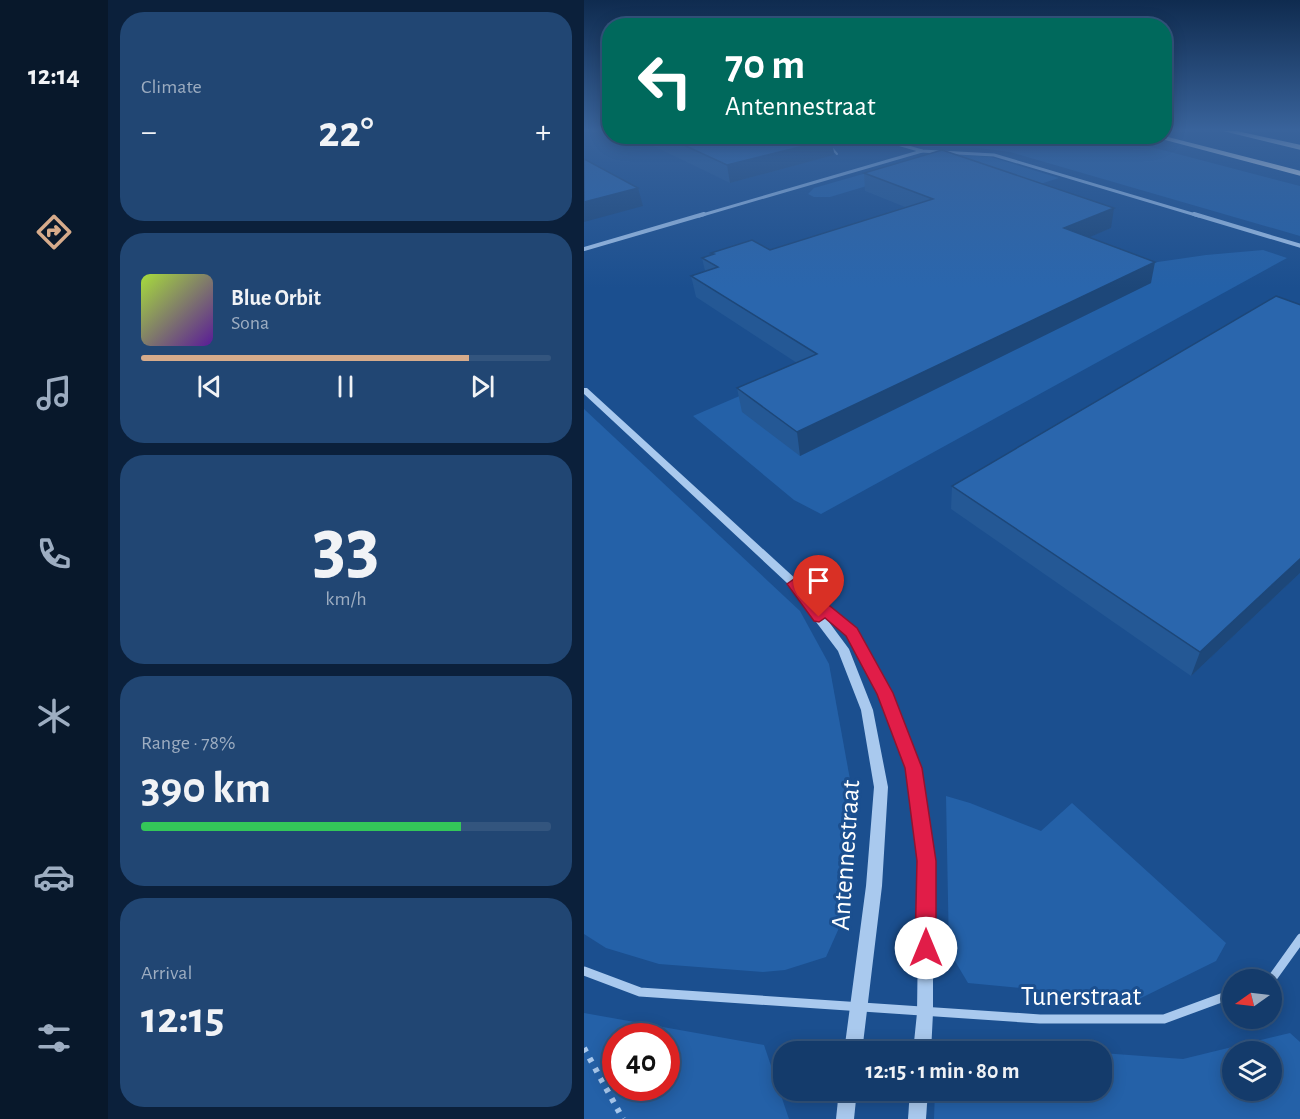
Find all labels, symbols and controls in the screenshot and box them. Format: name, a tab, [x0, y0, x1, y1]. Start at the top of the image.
icon: left	[626, 42, 704, 120]
text: 70 m	[725, 44, 805, 86]
text: 12:14	[28, 62, 80, 89]
text: Climate	[141, 77, 202, 97]
text: Antennestraat	[725, 93, 876, 120]
text: 22°	[318, 110, 374, 155]
text: −	[141, 116, 157, 149]
text: +	[535, 116, 551, 149]
icon: directions	[33, 211, 75, 253]
text: Blue Orbit	[231, 287, 321, 309]
text: Sona	[231, 313, 269, 333]
icon: previous	[193, 370, 226, 403]
icon: pause	[329, 370, 362, 403]
icon: next	[466, 370, 499, 403]
icon: music	[33, 372, 75, 414]
text: 33	[312, 509, 380, 587]
icon: phone	[33, 533, 75, 575]
pin	[793, 555, 844, 617]
icon: arrive	[802, 564, 835, 597]
text: km/h	[325, 589, 367, 609]
icon: climate	[33, 695, 75, 737]
text: Range · 78%	[141, 733, 236, 753]
text: 390 km	[141, 766, 271, 811]
street label: Antennestraat	[827, 779, 864, 931]
icon: car	[33, 856, 75, 898]
position arrow	[894, 916, 958, 980]
text: Arrival	[141, 963, 192, 983]
north arrow	[1222, 969, 1282, 1029]
map controls	[1222, 969, 1282, 1101]
street label: Tunerstraat	[1021, 983, 1142, 1010]
text: 12:15	[141, 996, 224, 1041]
icon: filters	[33, 1017, 75, 1059]
speed limit sign: 40	[602, 1023, 680, 1101]
button: layers	[1222, 1041, 1282, 1101]
text: 12:15 · 1 min · 80 m	[866, 1060, 1019, 1082]

